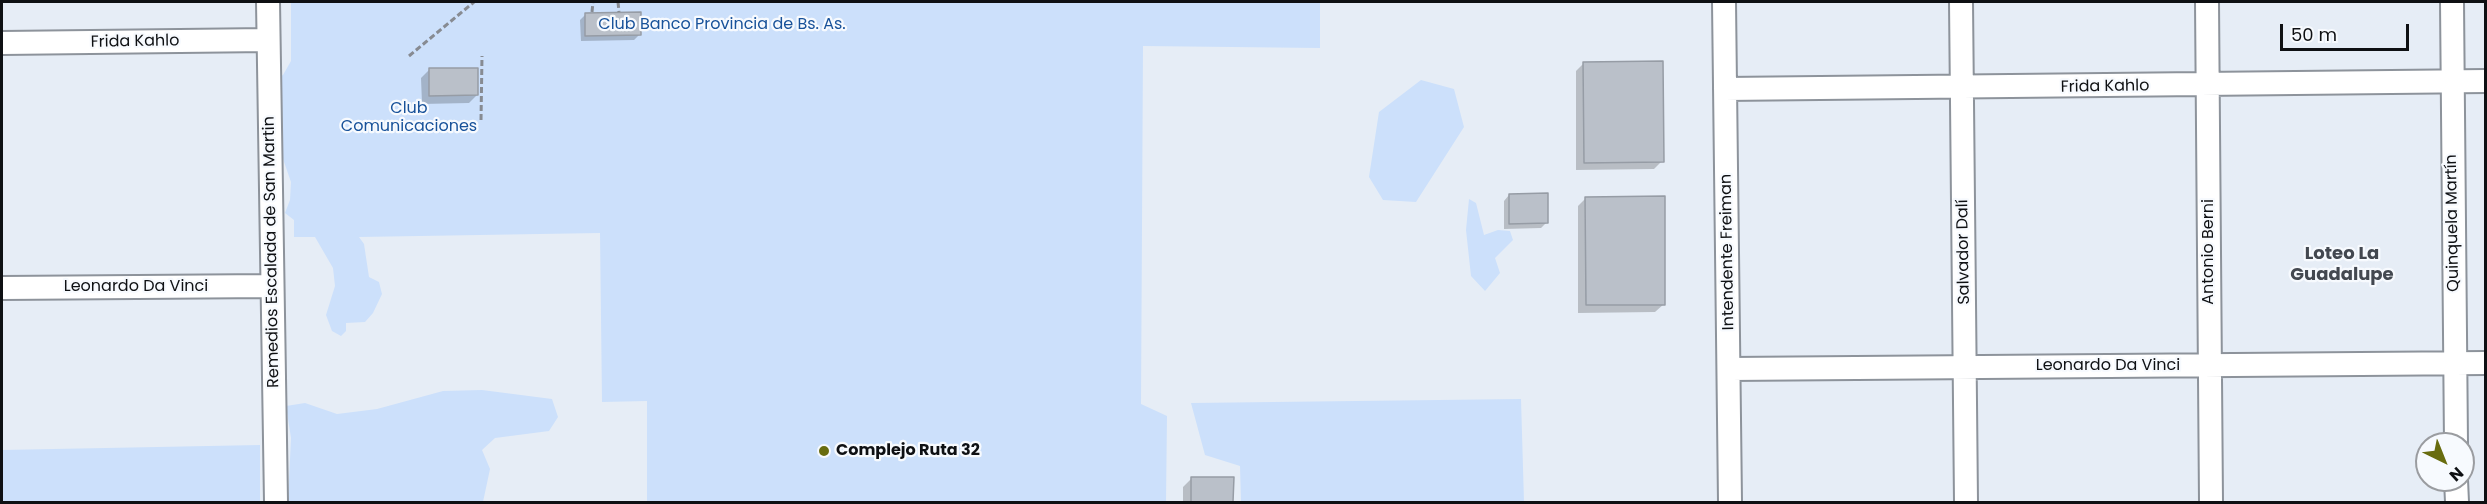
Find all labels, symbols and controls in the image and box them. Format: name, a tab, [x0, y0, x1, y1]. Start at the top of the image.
scale bar	[2283, 12, 2412, 50]
park label: Club Banco Provincia de Bs. As.	[598, 15, 846, 35]
text: 50 m	[2291, 22, 2337, 47]
street label: Frida Kahlo	[90, 32, 180, 52]
street label: Frida Kahlo	[2060, 77, 2150, 97]
park label: Club Comunicaciones	[341, 99, 477, 137]
street label: Remedios Escalada de San Martin	[260, 116, 284, 388]
street label: Quinquela Martín	[2442, 154, 2464, 292]
street label: Intendente Freiman	[1717, 174, 1739, 330]
street label: Salvador Dalí	[1953, 199, 1975, 305]
street label: Antonio Berni	[2199, 199, 2219, 305]
district label: Loteo La Guadalupe	[2290, 243, 2394, 286]
street label: Leonardo Da Vinci	[64, 277, 208, 297]
street label: Leonardo Da Vinci	[2036, 356, 2180, 376]
north arrow	[2415, 432, 2475, 492]
place label: Complejo Ruta 32	[836, 441, 980, 461]
marker: Complejo Ruta 32	[817, 444, 831, 458]
text: N	[2444, 462, 2469, 487]

